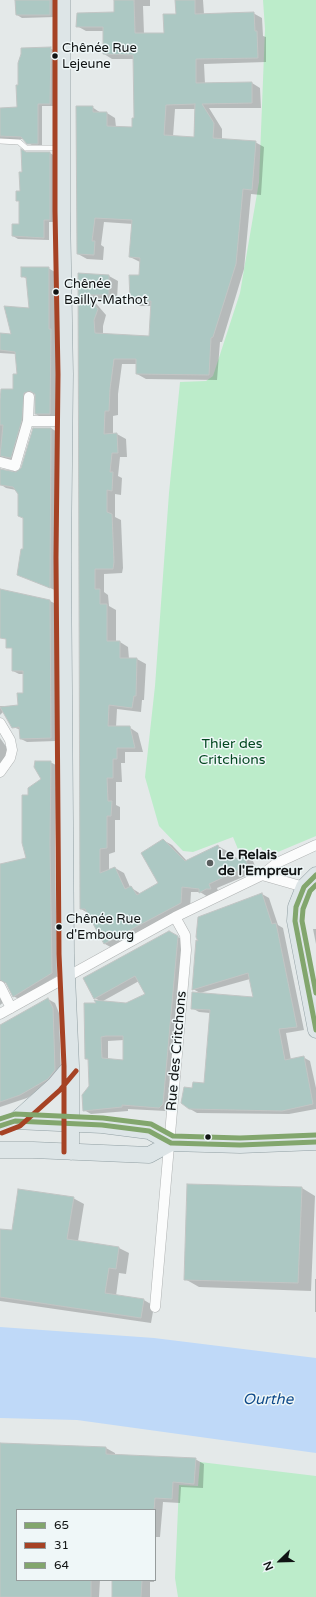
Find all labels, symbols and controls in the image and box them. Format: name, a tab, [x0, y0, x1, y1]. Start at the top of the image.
place label: Chênée Rue Lejeune	[62, 41, 137, 72]
marker: Chênée Rue Lejeune	[50, 51, 60, 61]
place label: Chênée Bailly-Mathot	[64, 277, 148, 308]
marker: Chênée Bailly-Mathot	[51, 287, 61, 297]
park label: Thier des Critchions	[199, 736, 265, 768]
place label: Le Relais de l'Empreur	[218, 847, 302, 880]
marker: Le Relais de l'Empreur	[205, 858, 215, 868]
place label: Chênée Rue d'Embourg	[66, 912, 141, 943]
marker: Chênée Rue d'Embourg	[54, 922, 64, 932]
street label: Rue des Critchons	[163, 990, 191, 1112]
unlabelled marker	[203, 1132, 213, 1142]
water label: Ourthe	[243, 1391, 293, 1409]
legend	[16, 1509, 156, 1581]
text: 65	[54, 1518, 69, 1532]
text: 31	[54, 1538, 69, 1552]
north arrow	[260, 1541, 300, 1581]
text: 64	[54, 1558, 69, 1572]
text: N	[261, 1559, 276, 1572]

